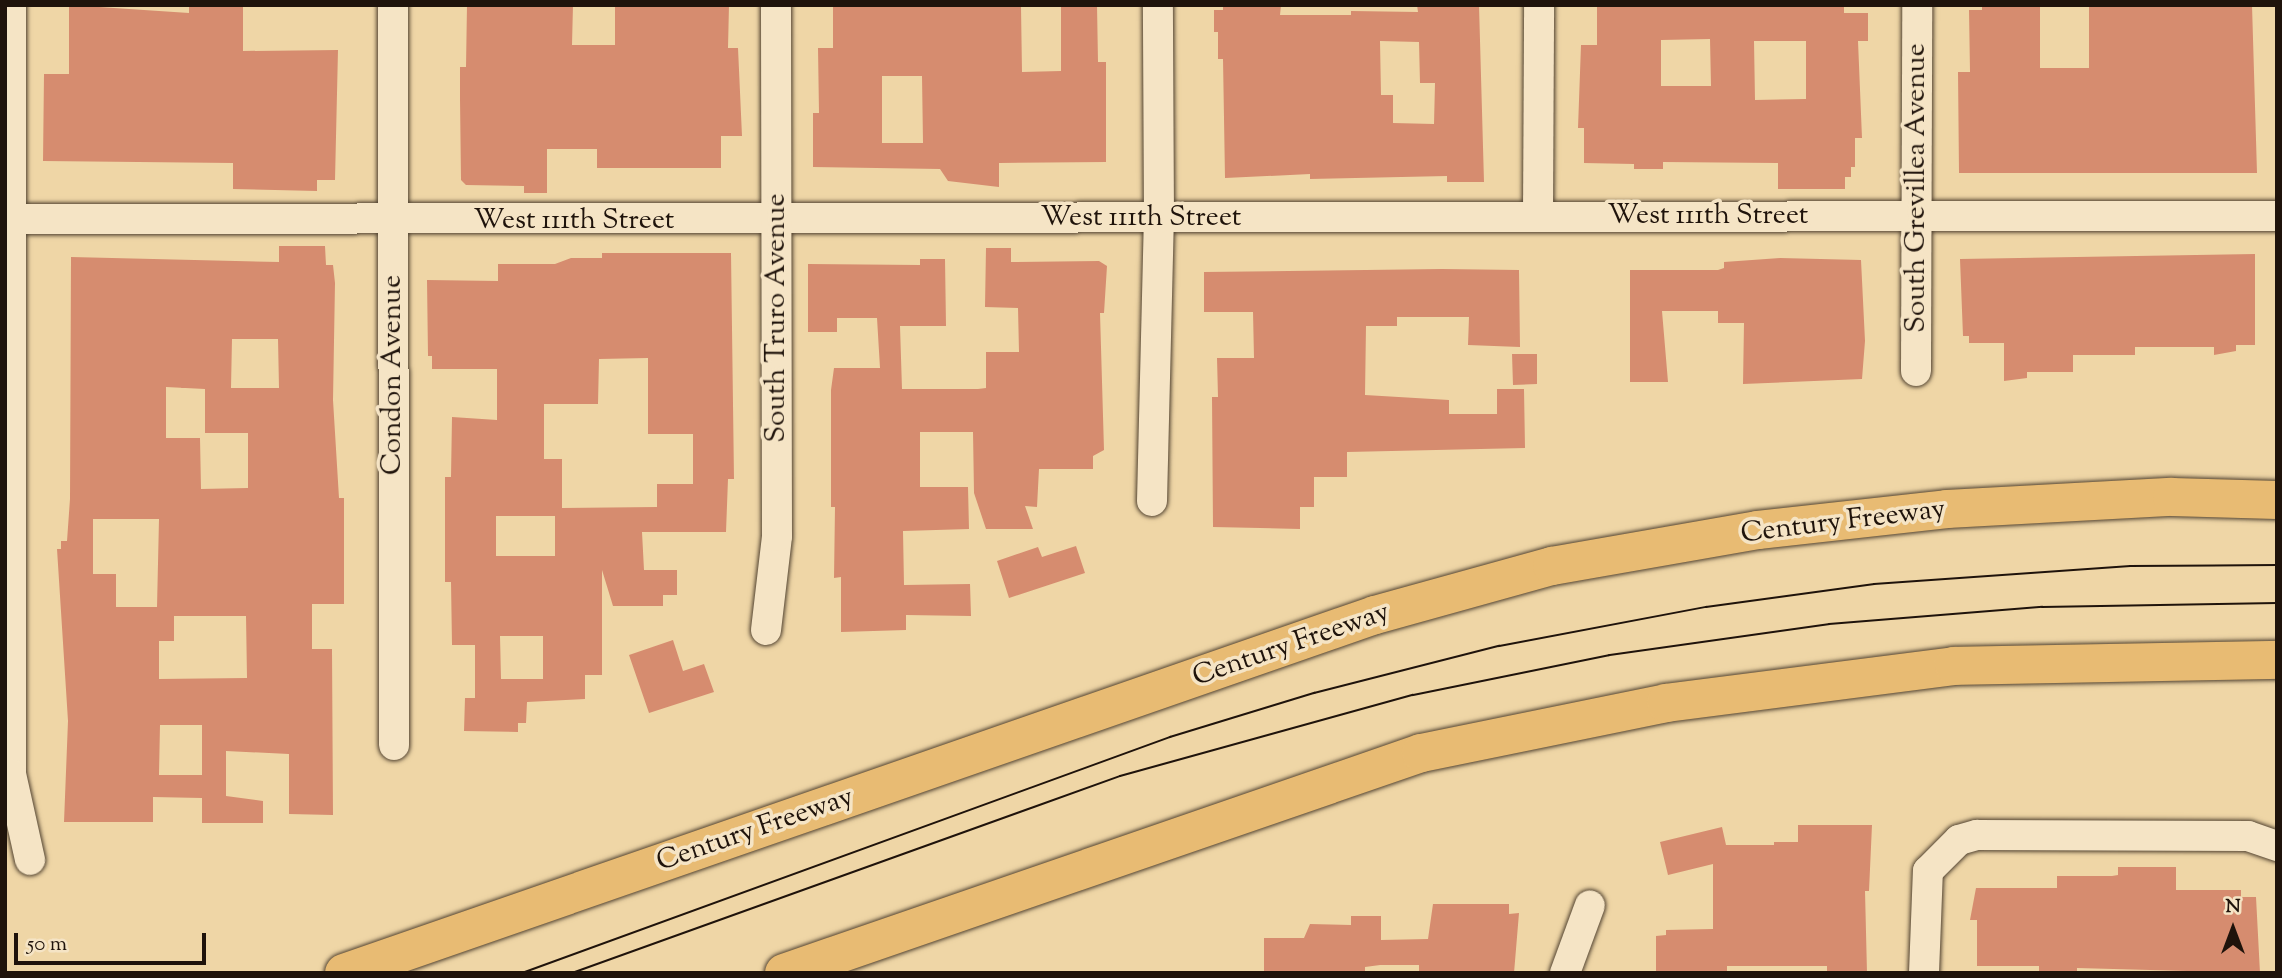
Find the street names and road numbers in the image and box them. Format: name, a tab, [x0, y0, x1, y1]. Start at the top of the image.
street label: South Grevillea Avenue	[1900, 43, 1934, 333]
street label: South Truro Avenue	[760, 193, 794, 443]
street label: West 111th Street	[1608, 199, 1808, 233]
street label: West 111th Street	[1041, 201, 1241, 235]
street label: West 111th Street	[474, 204, 674, 238]
street label: Condon Avenue	[376, 275, 410, 475]
street label: Century Freeway	[1739, 493, 1947, 551]
street label: Century Freeway	[1188, 596, 1394, 694]
street label: Century Freeway	[652, 781, 858, 879]

